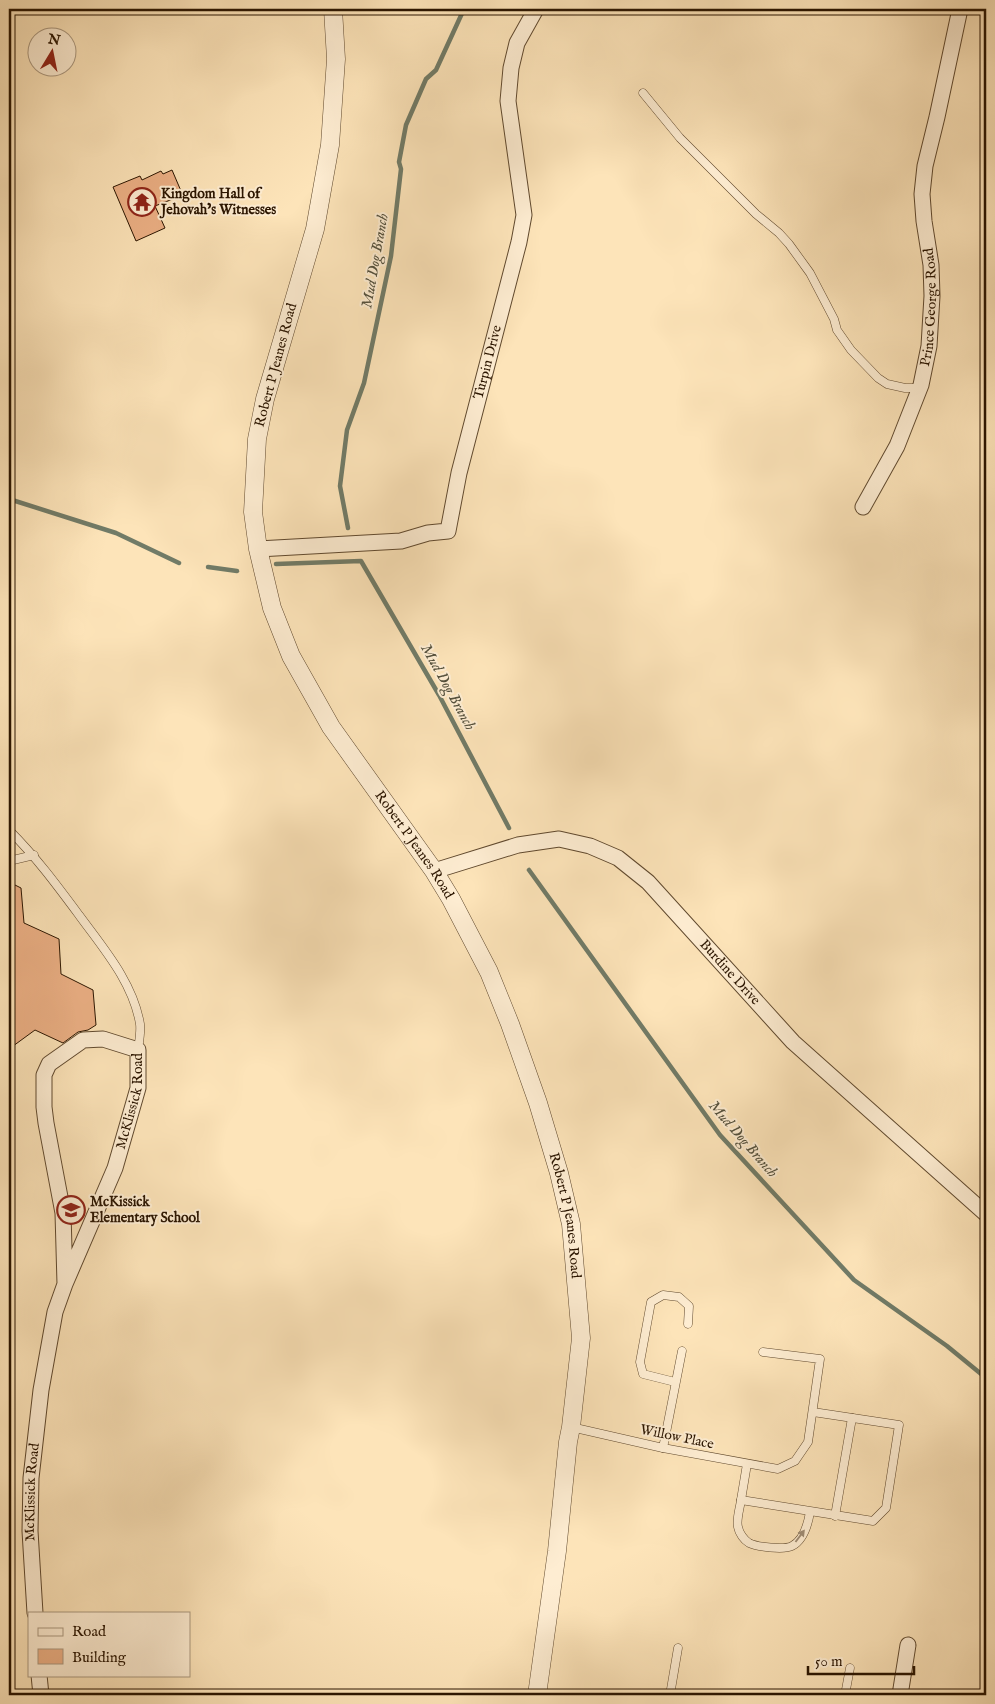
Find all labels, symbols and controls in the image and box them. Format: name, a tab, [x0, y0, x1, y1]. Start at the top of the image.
north arrow	[28, 28, 78, 78]
text: N	[46, 30, 62, 50]
place label: Kingdom Hall of Jehovah’s Witnesses	[159, 185, 276, 219]
temple icon: Kingdom Hall of Jehovah’s Witnesses	[127, 187, 157, 217]
water label: Mud Dog Branch	[357, 212, 394, 310]
street label: Prince George Road	[916, 246, 941, 368]
street label: Robert P Jeanes Road	[251, 301, 301, 429]
street label: Turpin Drive	[470, 323, 506, 401]
water label: Mud Dog Branch	[416, 640, 480, 735]
street label: Robert P Jeanes Road	[370, 787, 458, 903]
street label: Burdine Drive	[696, 936, 765, 1009]
street label: McKlissick Road	[112, 1053, 147, 1151]
water label: Mud Dog Branch	[704, 1097, 782, 1183]
street label: Robert P Jeanes Road	[544, 1151, 585, 1280]
place label: McKissick Elementary School	[90, 1193, 201, 1227]
school or university icon: McKissick Elementary School	[56, 1195, 86, 1225]
street label: Willow Place	[639, 1420, 716, 1454]
street label: McKlissick Road	[21, 1442, 44, 1542]
one-way arrow	[795, 1530, 805, 1543]
legend	[28, 1612, 190, 1676]
text: Road	[72, 1622, 107, 1641]
scale bar	[808, 1644, 914, 1676]
text: Building	[72, 1648, 127, 1667]
text: 50 m	[815, 1652, 843, 1671]

